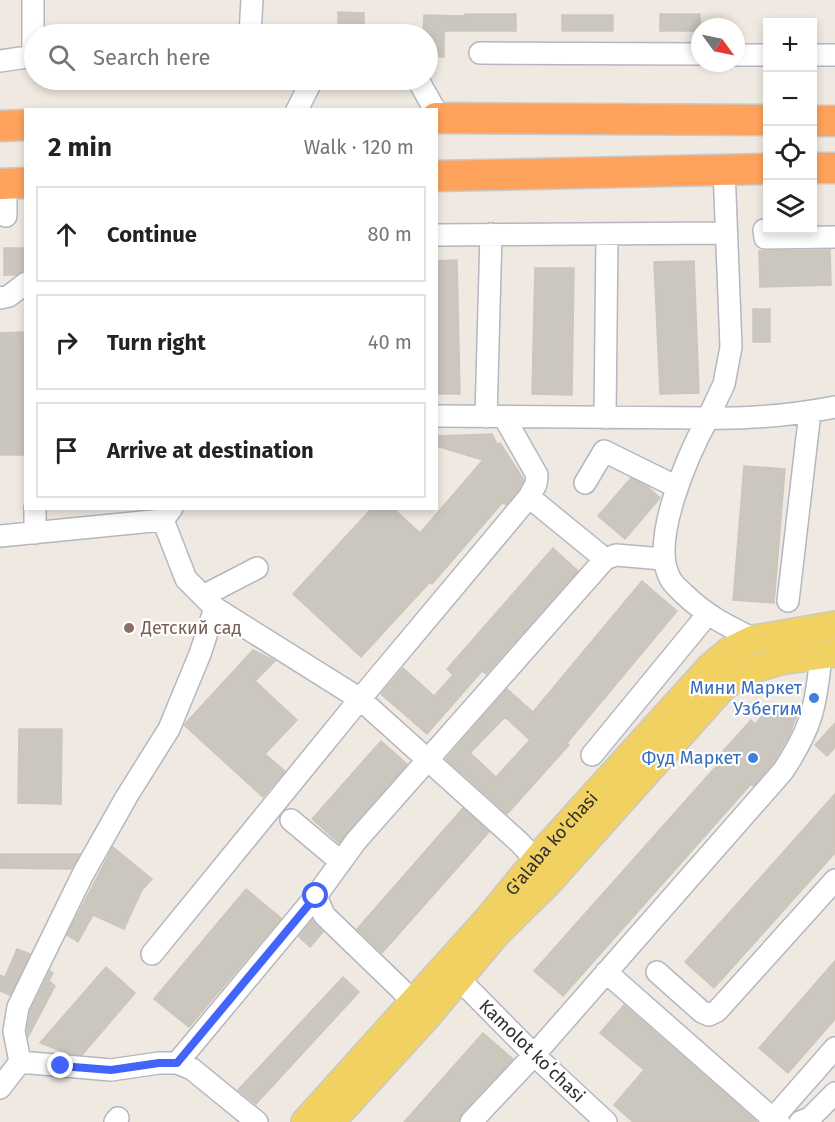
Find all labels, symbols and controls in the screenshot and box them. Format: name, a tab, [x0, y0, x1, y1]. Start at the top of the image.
north arrow	[691, 18, 745, 72]
map controls	[763, 18, 817, 234]
button: +	[763, 18, 817, 72]
search box	[24, 24, 438, 90]
icon: search	[45, 41, 78, 74]
text: Search here	[93, 44, 211, 71]
button: −	[763, 72, 817, 126]
button: locate	[763, 126, 817, 180]
text: 2 min	[48, 132, 112, 163]
text: Walk · 120 m	[304, 135, 414, 159]
button: layers	[763, 180, 817, 234]
icon: ahead	[50, 218, 83, 251]
text: Continue	[107, 221, 197, 248]
text: 80 m	[367, 222, 412, 246]
icon: right	[50, 326, 83, 359]
text: Turn right	[107, 329, 206, 356]
text: 40 m	[368, 330, 412, 354]
icon: arrive	[50, 434, 83, 467]
text: Arrive at destination	[107, 437, 314, 464]
place label: Детский сад	[140, 617, 242, 639]
marker: Детский сад	[122, 621, 136, 635]
place label: Мини Маркет Узбегим	[690, 677, 803, 720]
marker: Мини Маркет Узбегим	[807, 691, 821, 705]
place label: Фуд Маркет	[642, 747, 742, 769]
marker: Фуд Маркет	[746, 751, 760, 765]
street label: G'alaba ko'chasi	[501, 787, 603, 900]
route start	[302, 882, 328, 908]
street label: Kamolot koʻchasi	[474, 995, 590, 1107]
route end	[47, 1052, 73, 1078]

